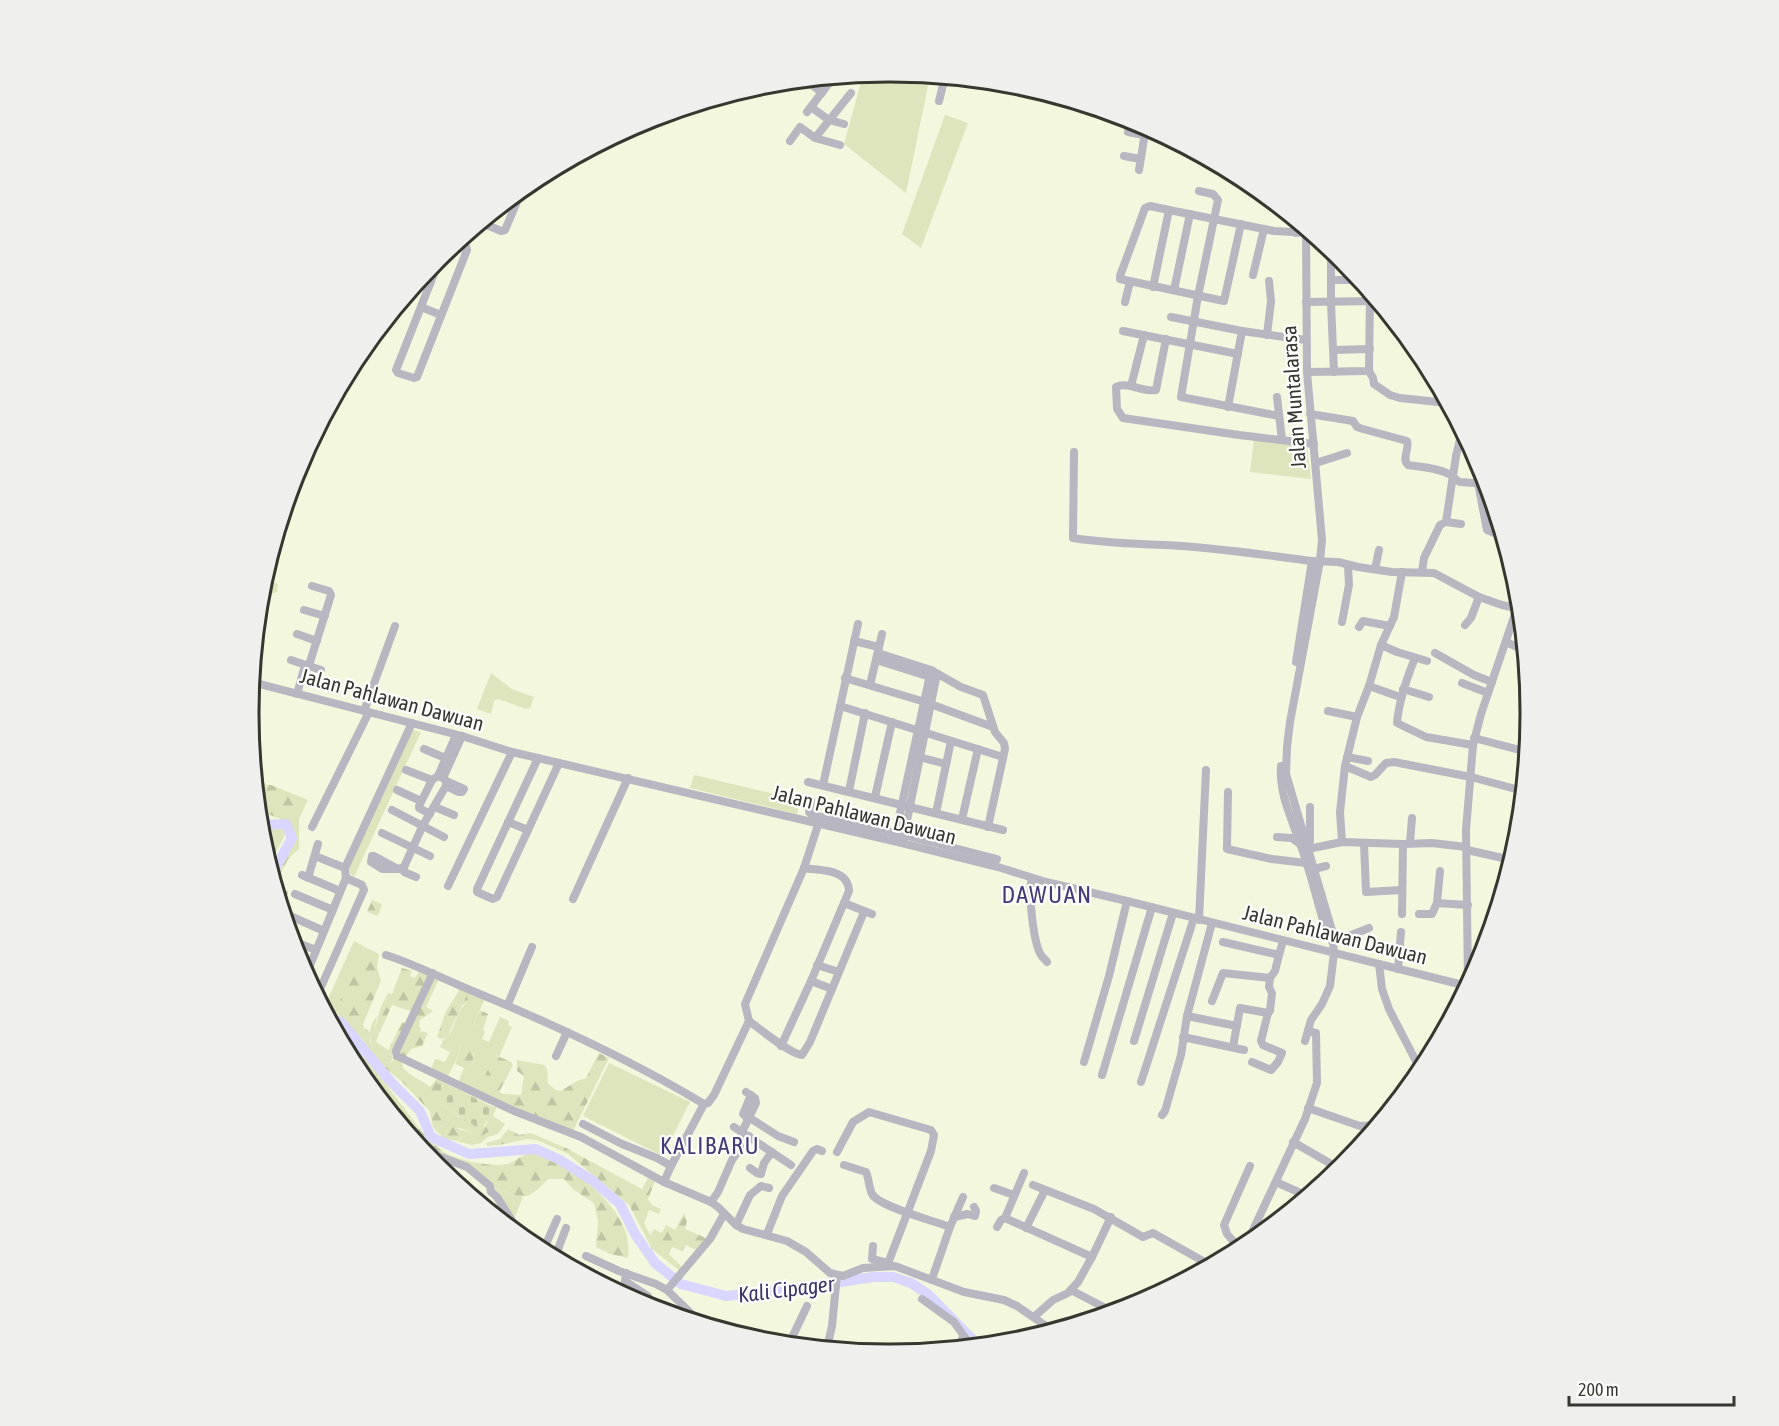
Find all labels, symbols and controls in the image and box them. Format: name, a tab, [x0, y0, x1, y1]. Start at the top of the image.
street label: Jalan Muntalarasa	[1276, 325, 1310, 469]
street label: Jalan Pahlawan Dawuan	[298, 663, 487, 735]
street label: Jalan Pahlawan Dawuan	[769, 779, 959, 849]
district label: DAWUAN	[1001, 881, 1093, 908]
street label: Jalan Pahlawan Dawuan	[1240, 899, 1430, 969]
district label: KALIBARU	[660, 1132, 760, 1159]
water label: Kali Cipager	[737, 1270, 837, 1308]
scale bar	[1569, 1369, 1734, 1407]
text: 200 m	[1578, 1379, 1619, 1400]

